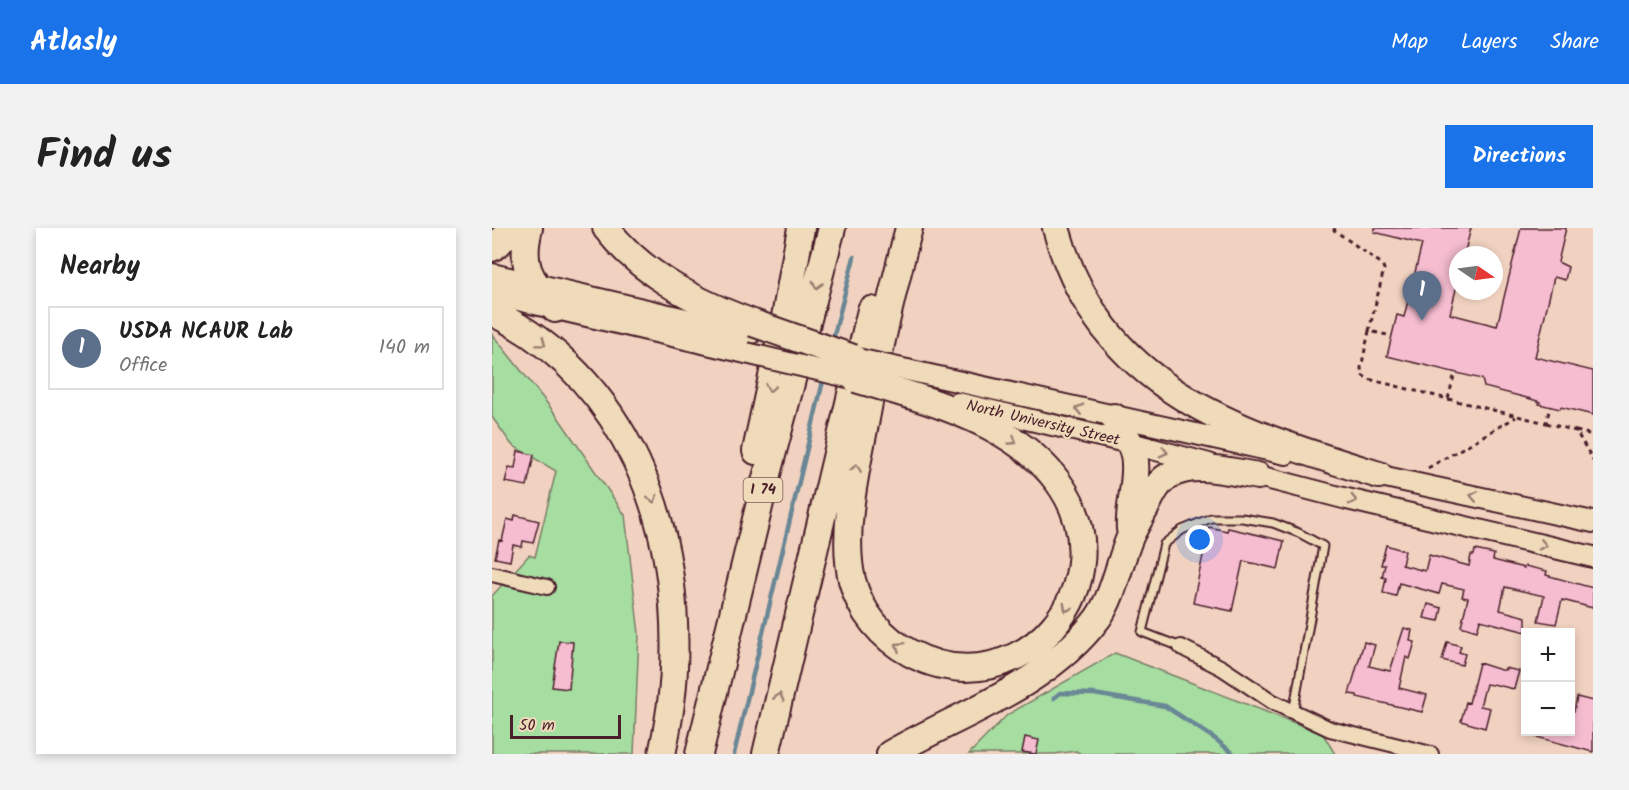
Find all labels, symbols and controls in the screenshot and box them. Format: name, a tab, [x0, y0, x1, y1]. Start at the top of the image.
text: Atlasly	[30, 20, 117, 65]
text: Map	[1391, 26, 1428, 59]
text: Layers	[1461, 26, 1517, 59]
text: Share	[1550, 26, 1599, 59]
text: Find us	[36, 123, 172, 190]
button: Directions	[1445, 125, 1593, 188]
text: Nearby	[60, 246, 140, 288]
north arrow	[1449, 246, 1503, 300]
pin: 1	[1402, 272, 1442, 321]
one-way arrow	[812, 279, 824, 289]
text: USDA NCAUR Lab	[119, 315, 293, 350]
text: 1	[78, 332, 85, 364]
text: 140 m	[379, 332, 430, 364]
one-way arrow	[535, 336, 546, 347]
text: Office	[119, 350, 167, 382]
one-way arrow	[764, 383, 777, 393]
street label: North University Street	[964, 393, 1123, 453]
one-way arrow	[1074, 403, 1084, 416]
one-way arrow	[1007, 434, 1018, 445]
one-way arrow	[1158, 445, 1169, 457]
one-way arrow	[850, 464, 862, 473]
road number: I 74	[744, 478, 782, 502]
one-way arrow	[1470, 491, 1480, 504]
one-way arrow	[645, 493, 658, 504]
one-way arrow	[1348, 493, 1358, 506]
your location	[1185, 525, 1214, 554]
one-way arrow	[1537, 537, 1547, 550]
one-way arrow	[1062, 602, 1074, 613]
map controls	[1521, 628, 1575, 736]
button: +	[1521, 628, 1575, 682]
one-way arrow	[894, 642, 905, 653]
button: −	[1521, 682, 1575, 736]
one-way arrow	[772, 692, 785, 702]
scale bar	[510, 712, 621, 739]
text: 50 m	[519, 713, 555, 738]

